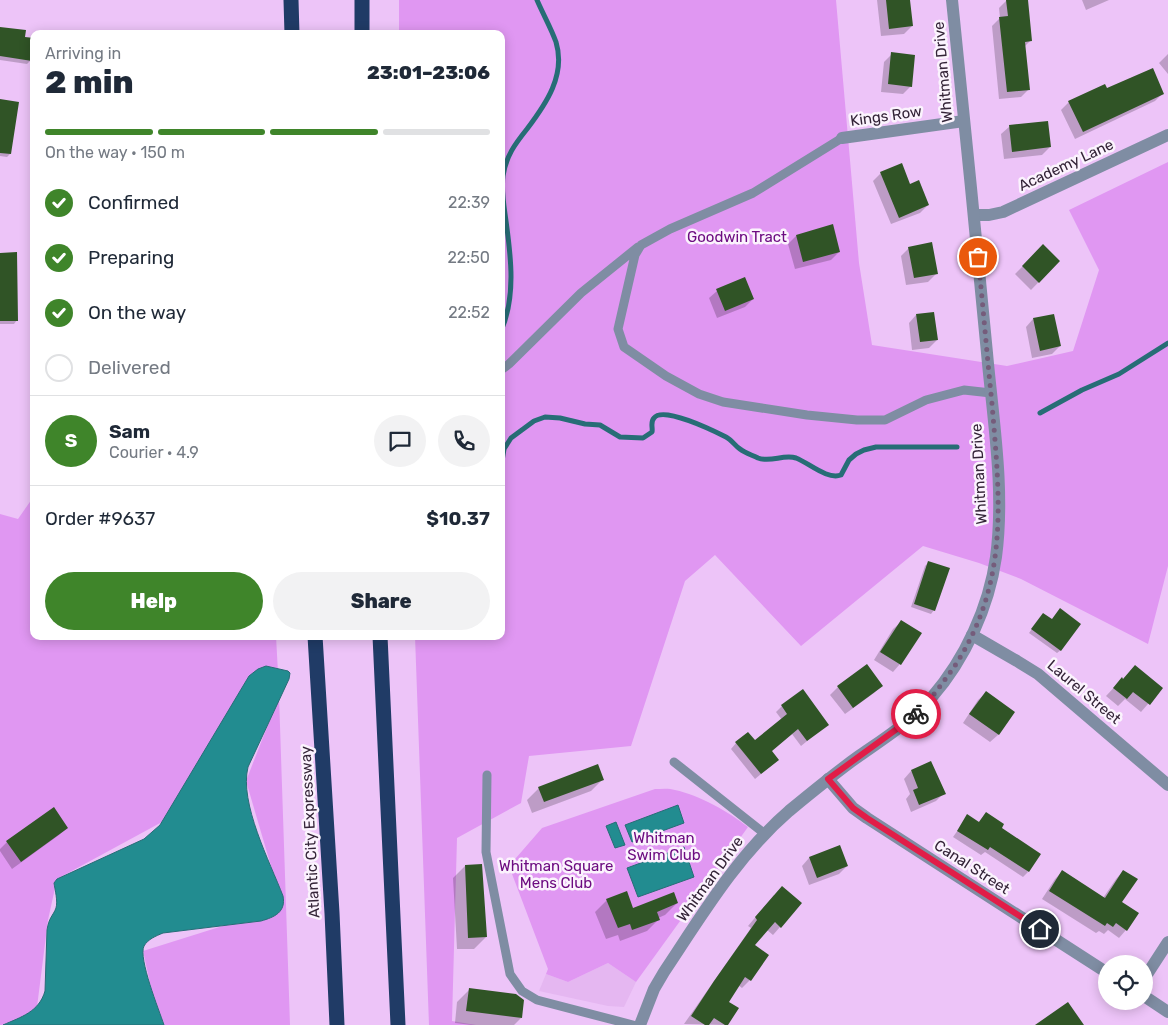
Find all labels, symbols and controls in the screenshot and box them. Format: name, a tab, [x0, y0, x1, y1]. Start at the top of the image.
street label: Whitman Drive	[930, 21, 956, 123]
text: Arriving in	[45, 44, 121, 63]
text: 23:01–23:06	[367, 61, 490, 84]
text: 2 min	[45, 63, 134, 101]
street label: Kings Row	[849, 102, 923, 130]
street label: Academy Lane	[1016, 135, 1116, 195]
text: On the way · 150 m	[45, 143, 185, 162]
icon: check	[45, 189, 73, 217]
text: Confirmed	[88, 191, 179, 214]
text: 22:39	[448, 193, 490, 212]
park label: Goodwin Tract	[687, 228, 787, 246]
pin	[957, 236, 999, 278]
icon: bag	[964, 243, 992, 271]
icon: check	[45, 244, 73, 272]
text: Preparing	[88, 246, 174, 269]
text: 22:50	[447, 248, 490, 267]
icon: check	[45, 299, 73, 327]
text: On the way	[88, 301, 186, 324]
text: 22:52	[448, 303, 490, 322]
text: Delivered	[88, 356, 171, 379]
button: chat	[374, 415, 426, 467]
button: phone	[438, 415, 490, 467]
text: Sam	[109, 420, 150, 443]
street label: Whitman Drive	[967, 423, 991, 525]
text: S	[65, 429, 77, 452]
text: Courier · 4.9	[109, 443, 199, 462]
text: Order #9637	[45, 507, 155, 530]
text: $10.37	[426, 507, 490, 530]
button: Help	[45, 572, 263, 630]
button: Share	[273, 572, 490, 630]
street label: Laurel Street	[1044, 656, 1125, 728]
courier	[891, 689, 941, 739]
icon: bike	[902, 700, 930, 728]
street label: Atlantic City Expressway	[297, 746, 323, 918]
park label: Whitman Swim Club	[627, 829, 701, 864]
street label: Whitman Drive	[673, 833, 747, 925]
street label: Canal Street	[931, 836, 1013, 898]
park label: Whitman Square Mens Club	[499, 857, 613, 892]
pin	[1019, 908, 1061, 950]
icon: home	[1026, 915, 1054, 943]
map controls	[1098, 955, 1153, 1010]
button: locate	[1098, 955, 1153, 1010]

